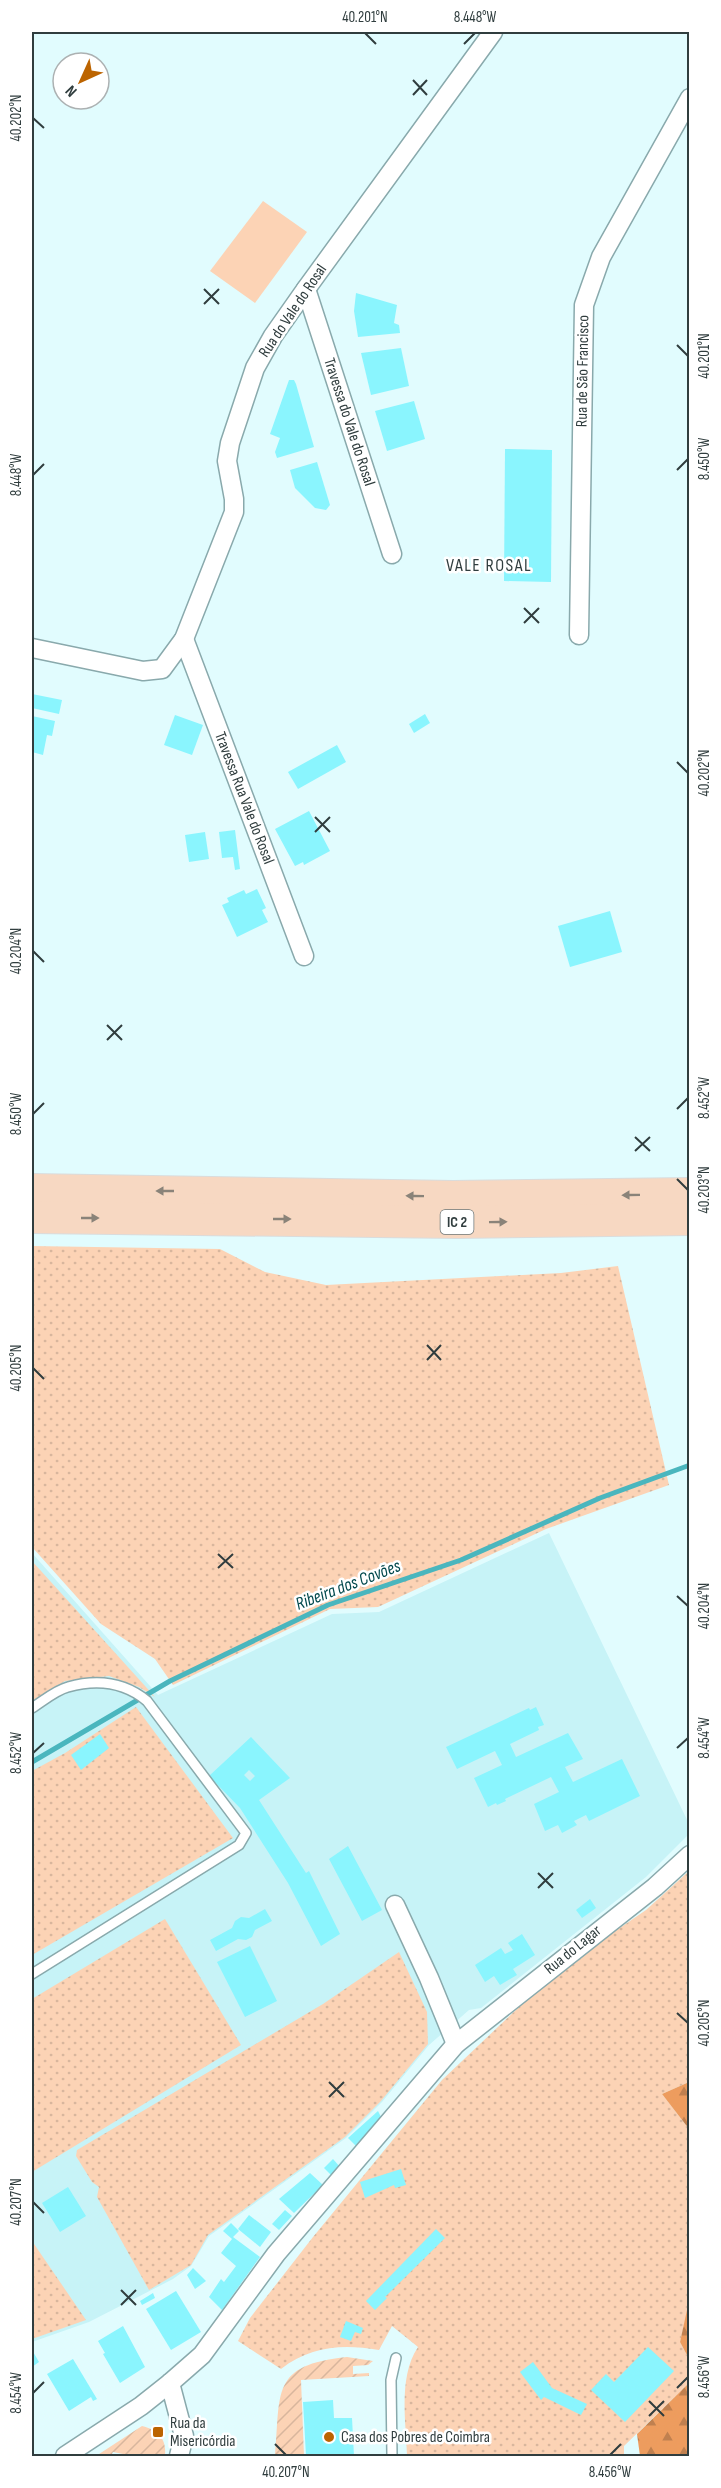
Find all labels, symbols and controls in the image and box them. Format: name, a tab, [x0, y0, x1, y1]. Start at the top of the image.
text: 40.201°N	[342, 8, 388, 27]
text: 8.448°W	[454, 8, 496, 27]
north arrow	[51, 51, 111, 111]
text: N	[62, 81, 81, 100]
text: 40.202°N	[7, 95, 26, 142]
street label: Rua do Vale do Rosal	[255, 261, 331, 361]
street label: Rua de São Francisco	[573, 315, 593, 427]
text: 40.201°N	[695, 333, 714, 379]
street label: Travessa do Vale do Rosal	[319, 356, 379, 488]
text: 8.450°W	[695, 437, 714, 480]
text: 8.448°W	[7, 454, 26, 496]
district label: VALE ROSAL	[446, 555, 532, 576]
street label: Travessa Rua Vale do Rosal	[210, 729, 278, 867]
text: 40.202°N	[695, 750, 714, 797]
text: 40.204°N	[7, 928, 26, 974]
text: 8.452°W	[695, 1077, 714, 1119]
text: 8.450°W	[7, 1092, 26, 1135]
text: 40.203°N	[695, 1166, 714, 1214]
one-way arrow	[156, 1186, 175, 1196]
one-way arrow	[622, 1190, 641, 1199]
one-way arrow	[406, 1191, 425, 1201]
road number: IC 2	[440, 1210, 474, 1234]
one-way arrow	[80, 1213, 99, 1223]
one-way arrow	[273, 1214, 292, 1224]
one-way arrow	[489, 1217, 508, 1226]
text: 40.205°N	[7, 1345, 26, 1391]
water label: Ribeira dos Covões	[293, 1555, 404, 1615]
text: 40.204°N	[695, 1583, 714, 1629]
text: 8.454°W	[695, 1717, 714, 1759]
text: 8.452°W	[7, 1732, 26, 1774]
street label: Rua do Lagar	[541, 1921, 606, 1979]
text: 40.205°N	[695, 2000, 714, 2046]
text: 40.207°N	[7, 2178, 26, 2226]
text: 8.456°W	[695, 2356, 714, 2398]
text: 8.454°W	[7, 2372, 26, 2414]
place label: Rua da Misericórdia	[170, 2414, 235, 2451]
marker: Rua da Misericórdia	[151, 2425, 165, 2439]
place label: Casa dos Pobres de Coimbra	[341, 2428, 490, 2447]
marker: Casa dos Pobres de Coimbra	[322, 2430, 336, 2444]
text: 40.207°N	[262, 2463, 310, 2482]
text: 8.456°W	[589, 2463, 631, 2482]

